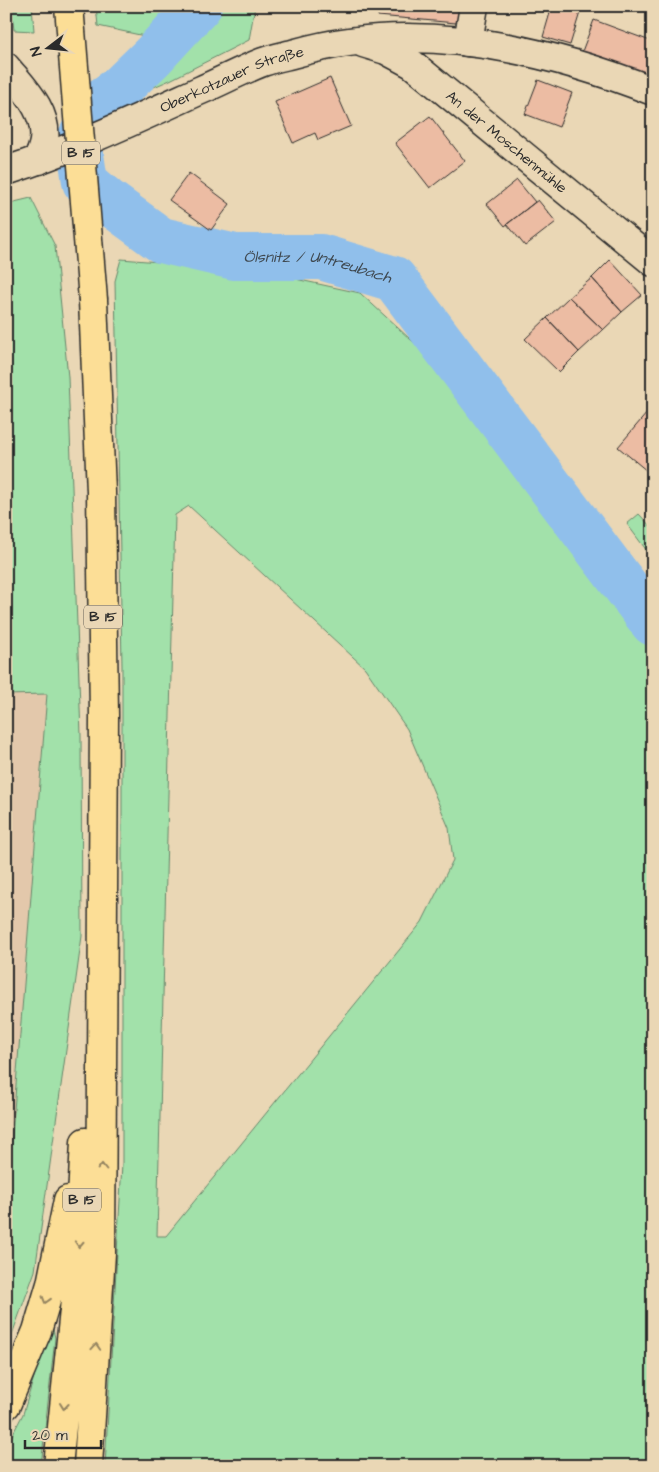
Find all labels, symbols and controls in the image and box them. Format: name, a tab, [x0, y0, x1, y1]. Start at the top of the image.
north arrow	[22, 22, 72, 72]
street label: Oberkotzauer Straße	[156, 41, 306, 118]
text: N	[26, 44, 47, 58]
street label: An der Moschenmühle	[441, 86, 572, 198]
road number: B 15	[62, 142, 100, 164]
water label: Ölsnitz / Untreubach	[244, 246, 395, 289]
road number: B 15	[84, 606, 122, 628]
one-way arrow	[97, 1163, 107, 1171]
road number: B 15	[63, 1188, 101, 1212]
one-way arrow	[74, 1241, 85, 1249]
one-way arrow	[41, 1296, 51, 1304]
one-way arrow	[90, 1343, 101, 1351]
one-way arrow	[59, 1402, 70, 1410]
scale bar	[25, 1417, 101, 1449]
text: 20 m	[32, 1425, 68, 1446]

